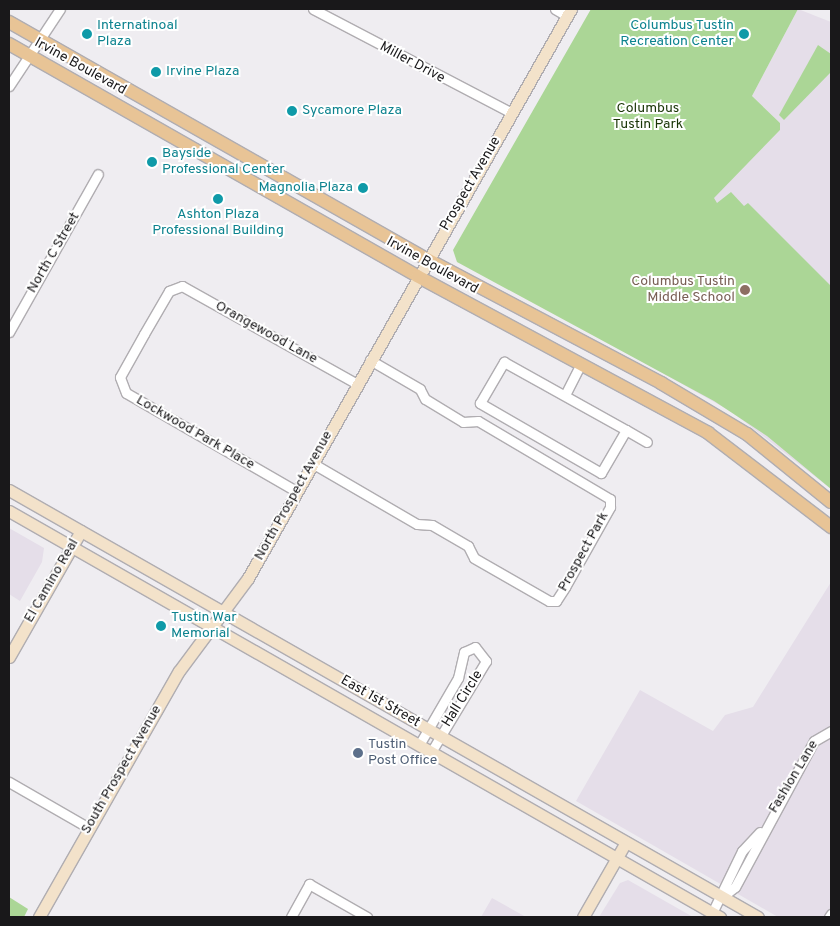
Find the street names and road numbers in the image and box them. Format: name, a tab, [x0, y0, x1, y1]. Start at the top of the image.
street label: Irvine Boulevard	[31, 35, 129, 99]
street label: Miller Drive	[376, 39, 448, 87]
street label: Prospect Avenue	[437, 134, 505, 234]
street label: North C Street	[24, 210, 84, 296]
street label: Irvine Boulevard	[383, 234, 481, 298]
street label: Orangewood Lane	[212, 298, 320, 368]
street label: Lockwood Park Place	[133, 392, 257, 474]
street label: North Prospect Avenue	[251, 428, 337, 564]
street label: Prospect Park	[555, 509, 613, 595]
street label: El Camino Real	[21, 536, 83, 626]
street label: Hall Circle	[439, 668, 487, 730]
street label: East 1st Street	[337, 672, 423, 732]
street label: South Prospect Avenue	[78, 702, 166, 838]
street label: Fashion Lane	[766, 738, 822, 816]

